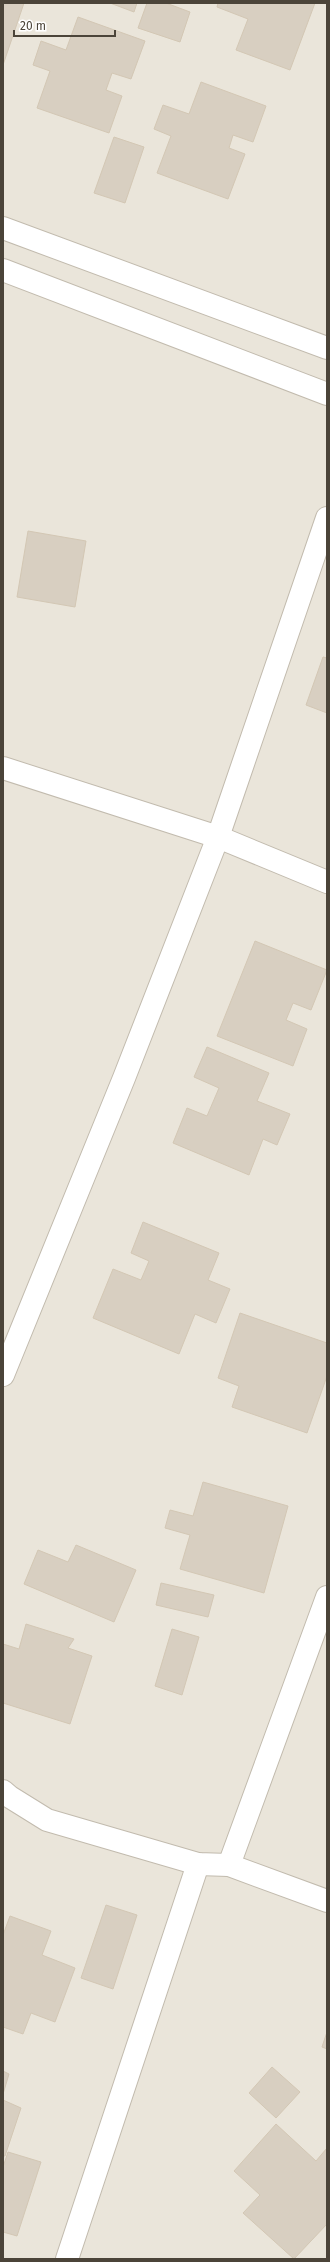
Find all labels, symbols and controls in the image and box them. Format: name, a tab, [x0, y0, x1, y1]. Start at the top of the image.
scale bar	[14, 12, 115, 38]
text: 20 m	[20, 19, 46, 33]

